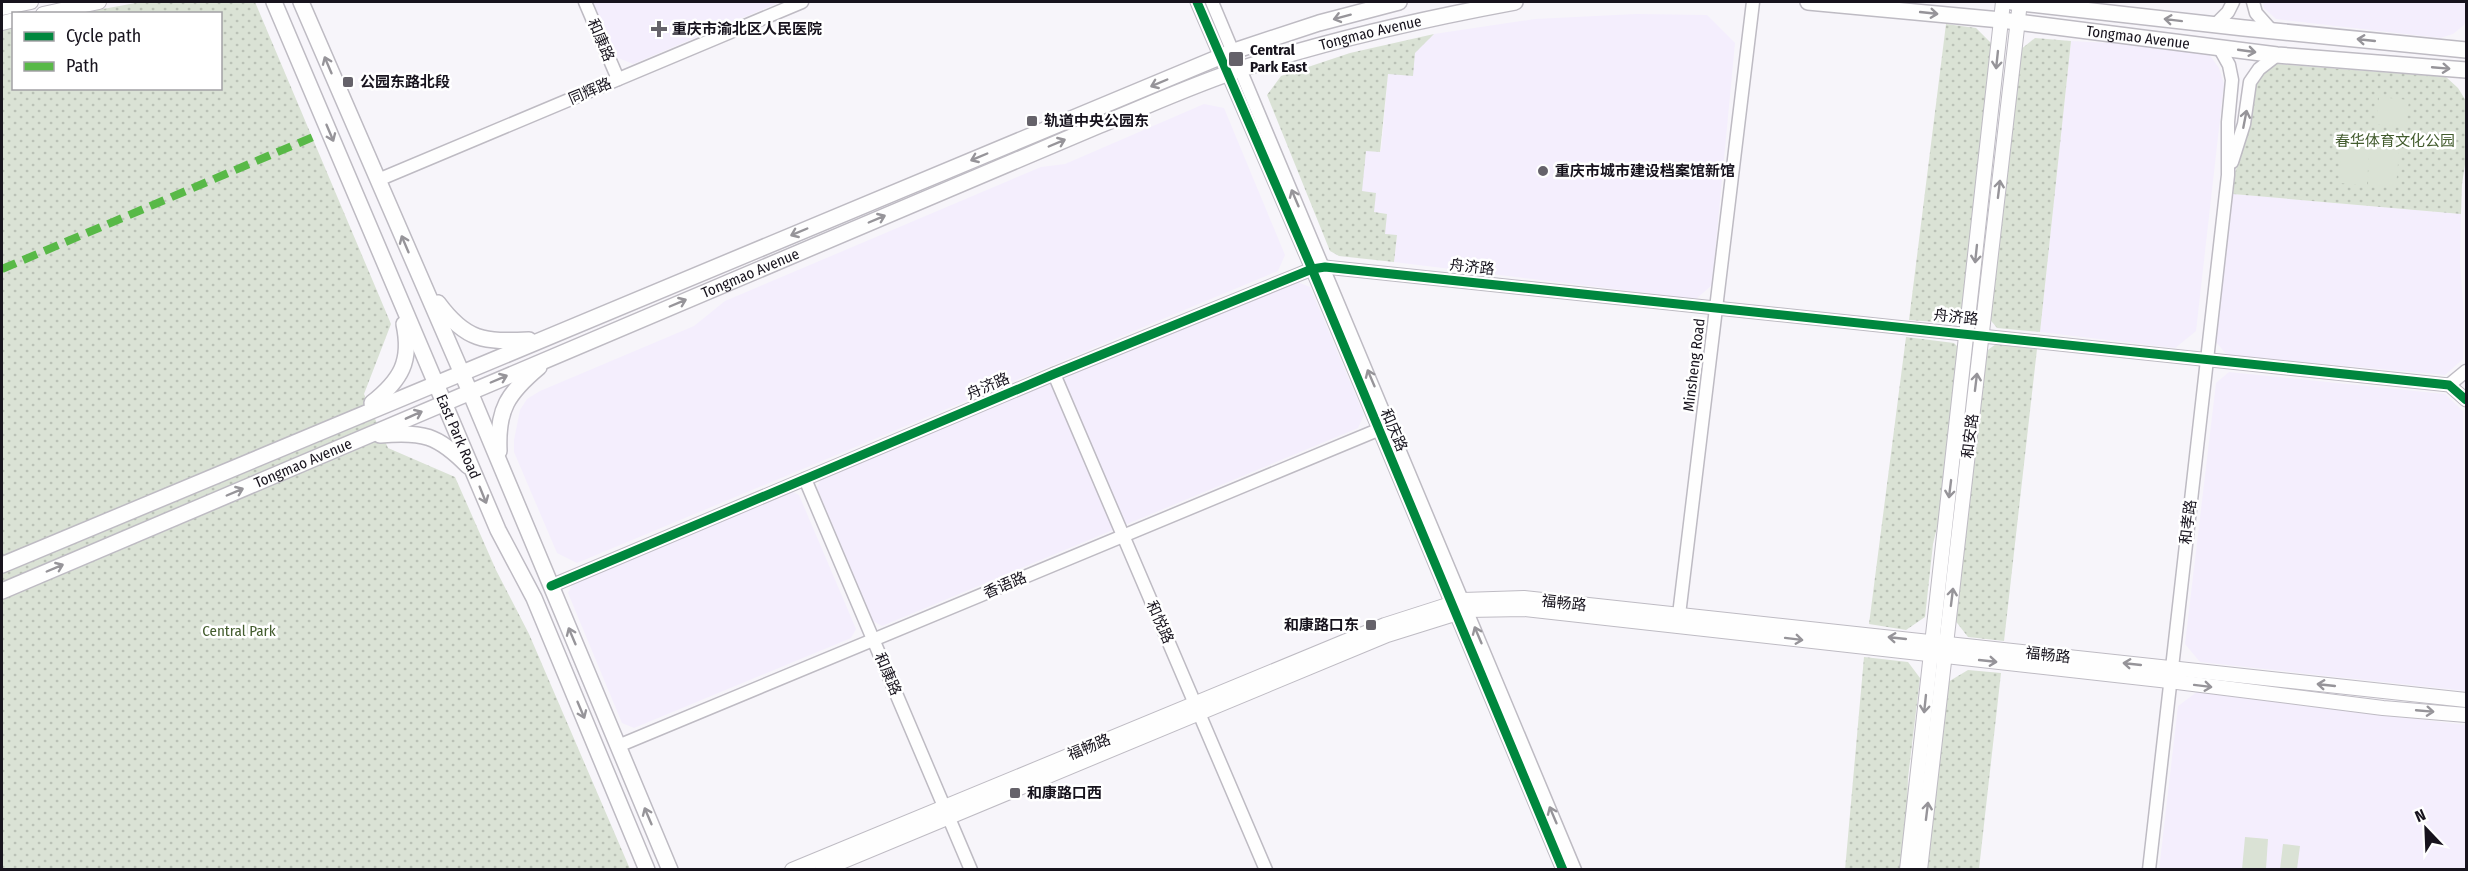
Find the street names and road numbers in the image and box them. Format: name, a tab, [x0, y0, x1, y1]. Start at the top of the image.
street label: Tongmao Avenue	[1317, 12, 1423, 54]
street label: 和康路	[584, 16, 618, 64]
street label: Tongmao Avenue	[2085, 22, 2191, 53]
street label: 同辉路	[566, 74, 614, 108]
street label: Tongmao Avenue	[699, 245, 802, 302]
street label: 舟济路	[1449, 256, 1495, 278]
street label: 舟济路	[1933, 306, 1979, 328]
street label: Minsheng Road	[1679, 317, 1709, 413]
street label: 舟济路	[964, 369, 1012, 403]
street label: East Park Road	[432, 391, 484, 482]
street label: 和庆路	[1377, 406, 1411, 454]
street label: 和安路	[1958, 413, 1982, 459]
street label: Tongmao Avenue	[251, 435, 355, 492]
street label: 和孝路	[2176, 499, 2200, 545]
street label: 香语路	[981, 568, 1029, 602]
street label: 福畅路	[1541, 592, 1587, 614]
street label: 和悦路	[1143, 598, 1177, 646]
street label: 福畅路	[2025, 644, 2071, 666]
street label: 和康路	[871, 650, 905, 698]
street label: 福畅路	[1065, 730, 1113, 764]

